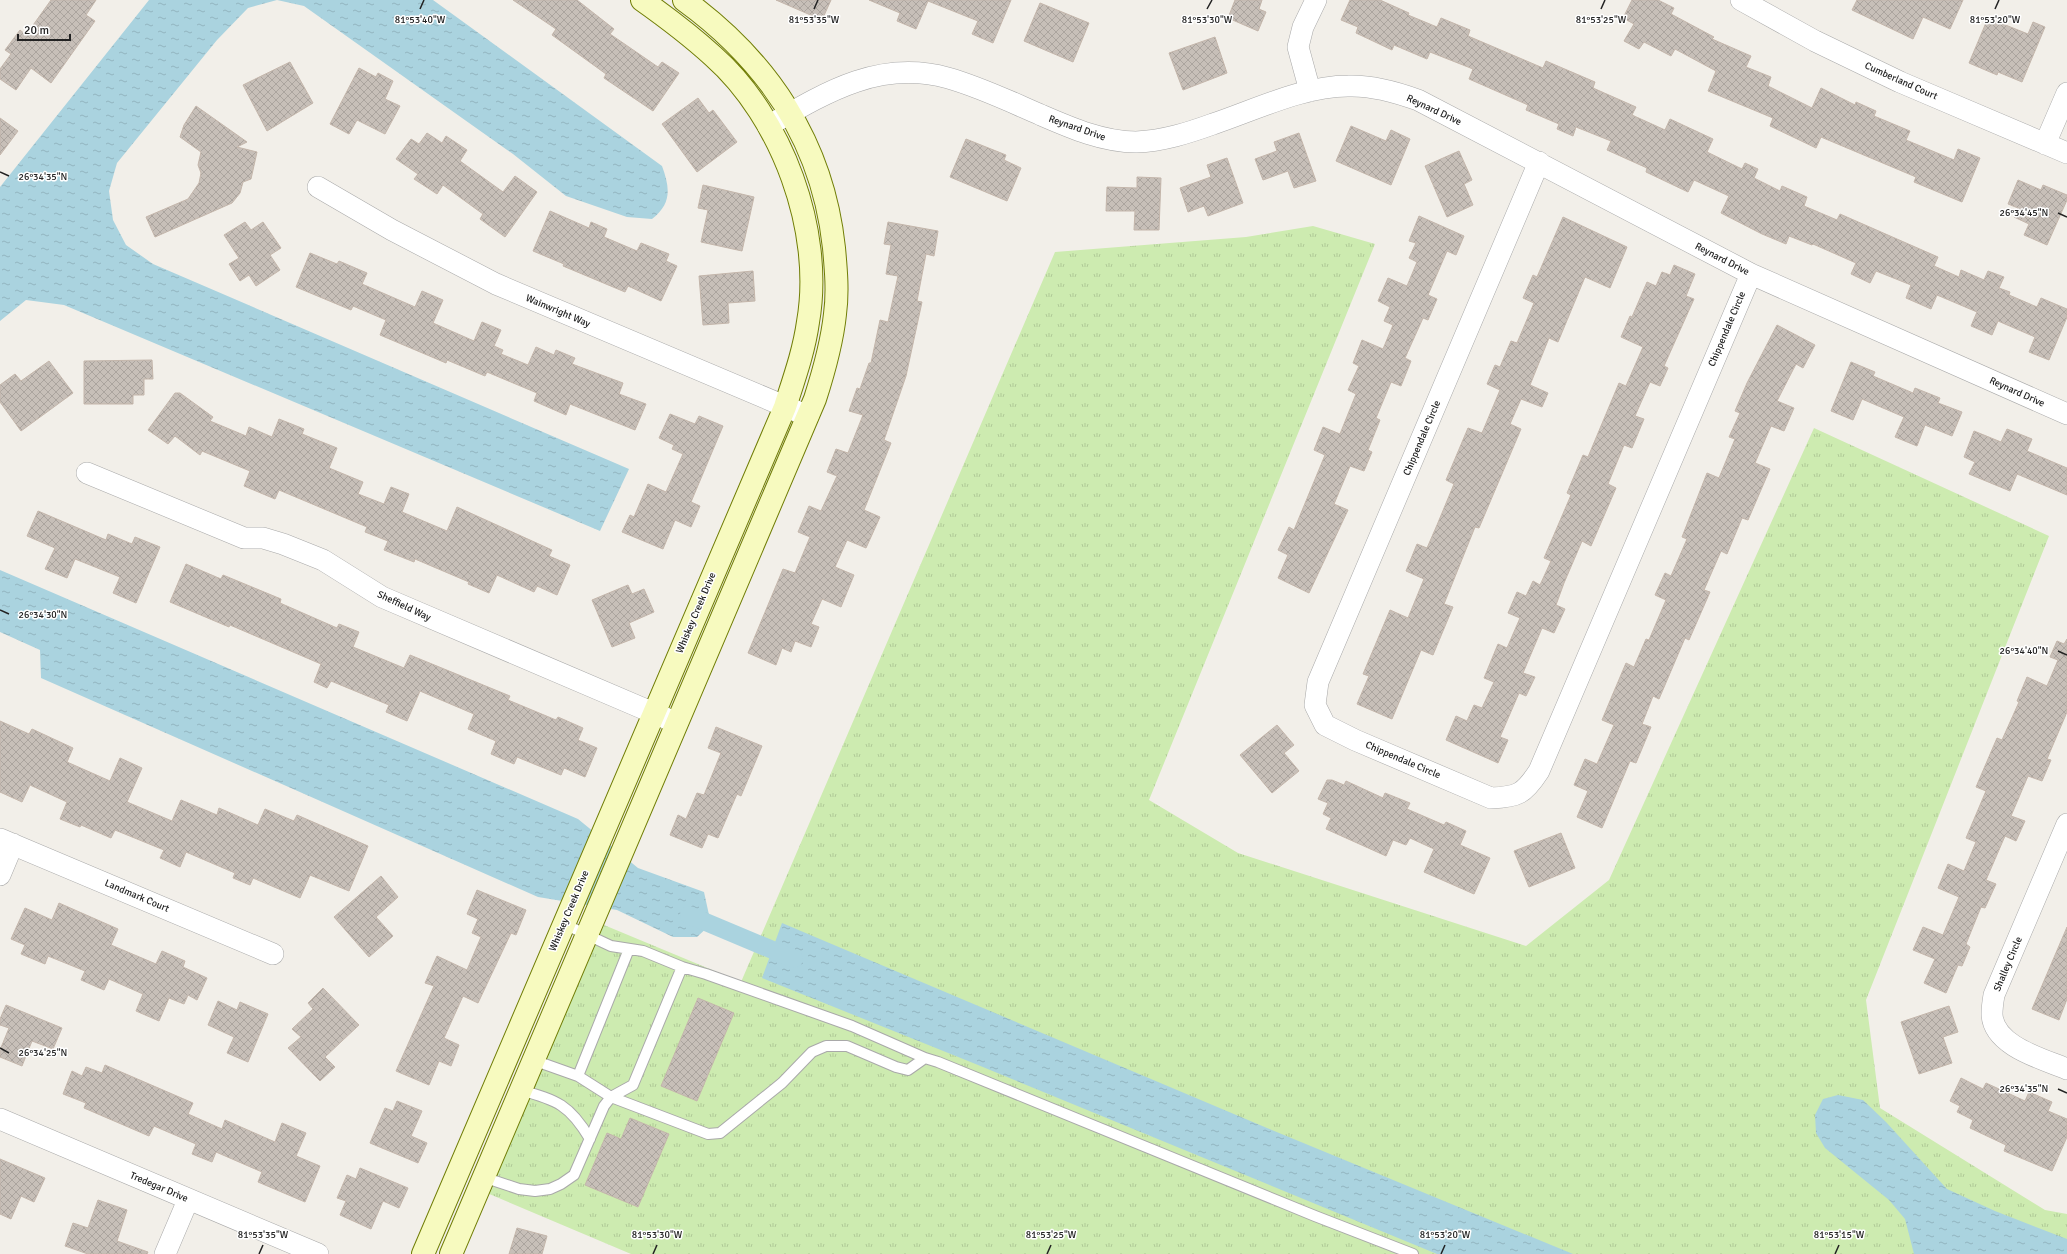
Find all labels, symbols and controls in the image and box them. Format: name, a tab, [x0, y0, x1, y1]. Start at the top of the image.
text: 81°53'40"W	[395, 14, 446, 26]
text: 81°53'35"W	[789, 14, 840, 26]
text: 81°53'30"W	[1182, 14, 1233, 26]
text: 81°53'25"W	[1576, 14, 1627, 26]
text: 81°53'20"W	[1970, 14, 2021, 26]
scale bar	[18, 16, 70, 42]
text: 20 m	[24, 23, 49, 38]
street label: Cumberland Court	[1863, 60, 1940, 103]
street label: Reynard Drive	[1405, 92, 1463, 128]
street label: Reynard Drive	[1047, 113, 1107, 143]
text: 26°34'35"N	[19, 171, 67, 183]
text: 26°34'45"N	[2000, 207, 2048, 219]
street label: Reynard Drive	[1693, 240, 1751, 278]
street label: Chippendale Circle	[1706, 290, 1748, 368]
street label: Wainwright Way	[524, 292, 592, 330]
street label: Reynard Drive	[1987, 374, 2047, 410]
street label: Chippendale Circle	[1401, 399, 1443, 477]
street label: Whiskey Creek Drive	[674, 571, 718, 655]
street label: Sheffield Way	[375, 588, 433, 624]
text: 26°34'30"N	[19, 609, 67, 621]
text: 26°34'40"N	[2000, 645, 2048, 657]
street label: Chippendale Circle	[1364, 739, 1442, 781]
street label: Whiskey Creek Drive	[547, 869, 591, 953]
street label: Landmark Court	[103, 877, 172, 915]
street label: Shalley Circle	[1991, 935, 2025, 993]
text: 26°34'25"N	[19, 1047, 67, 1059]
text: 26°34'35"N	[2000, 1083, 2048, 1095]
street label: Tredegar Drive	[128, 1169, 190, 1205]
text: 81°53'35"W	[238, 1229, 289, 1241]
text: 81°53'30"W	[632, 1229, 683, 1241]
text: 81°53'25"W	[1026, 1229, 1077, 1241]
text: 81°53'20"W	[1420, 1229, 1471, 1241]
text: 81°53'15"W	[1814, 1229, 1865, 1241]

